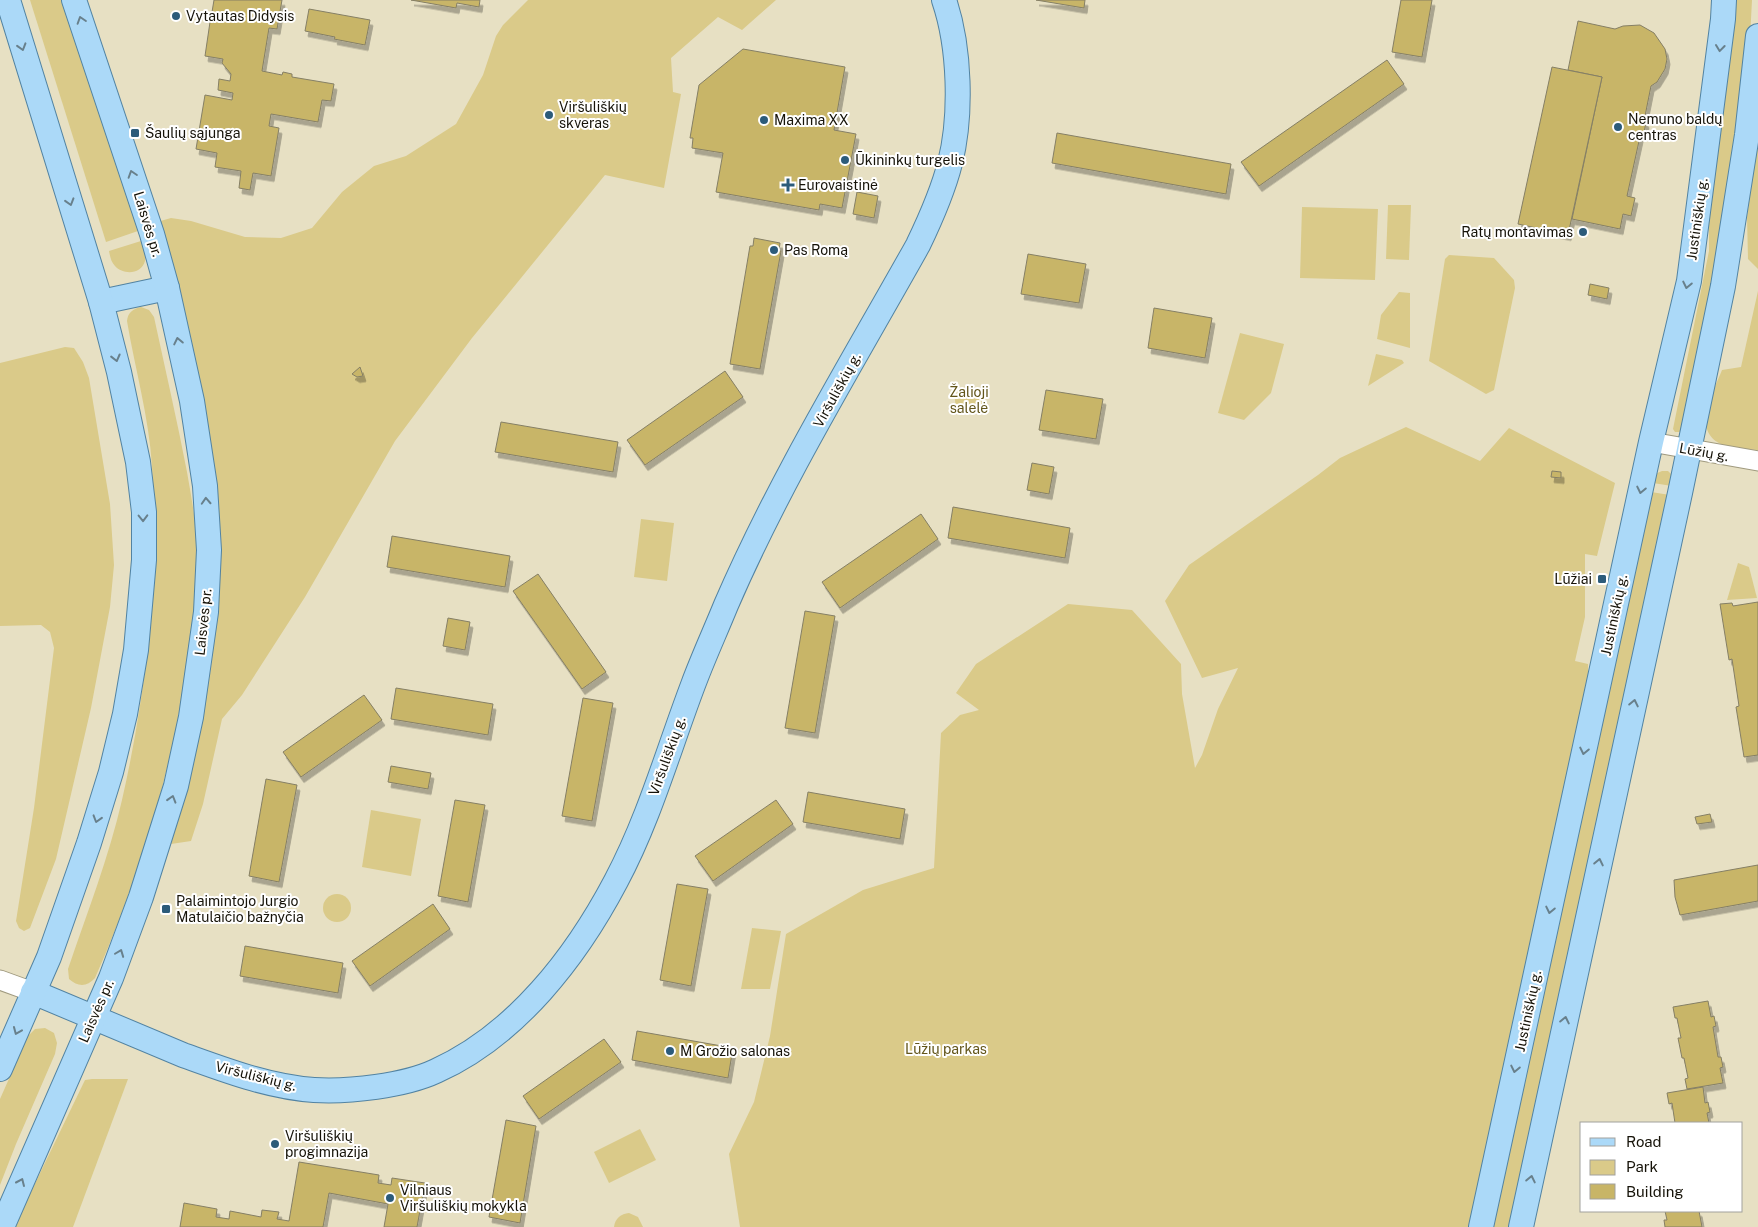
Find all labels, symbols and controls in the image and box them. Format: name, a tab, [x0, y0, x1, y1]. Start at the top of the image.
place label: Vytautas Didysis	[186, 8, 294, 24]
marker: Vytautas Didysis	[170, 10, 182, 22]
one-way arrow	[77, 17, 87, 25]
one-way arrow	[17, 42, 27, 50]
one-way arrow	[1715, 45, 1726, 53]
place label: Viršuliškių skveras	[559, 99, 627, 131]
marker: Viršuliškių skveras	[543, 109, 555, 121]
place label: Nemuno baldų centras	[1628, 111, 1722, 143]
place label: Maxima XX	[774, 112, 849, 128]
marker: Maxima XX	[758, 114, 770, 126]
marker: Nemuno baldų centras	[1612, 121, 1624, 133]
place label: Šaulių sąjunga	[145, 124, 241, 141]
marker: Šaulių sąjunga	[129, 127, 141, 139]
place label: Ūkininkų turgelis	[855, 151, 965, 168]
marker: Ūkininkų turgelis	[839, 154, 851, 166]
one-way arrow	[128, 171, 138, 179]
place label: Eurovaistinė	[798, 177, 878, 193]
street label: Justiniškių g.	[1683, 177, 1711, 261]
marker: Eurovaistinė	[782, 179, 794, 191]
street label: Laisvės pr.	[131, 189, 165, 259]
one-way arrow	[64, 197, 74, 206]
place label: Ratų montavimas	[1461, 224, 1573, 240]
marker: Ratų montavimas	[1577, 226, 1589, 238]
place label: Pas Romą	[784, 242, 848, 258]
marker: Pas Romą	[768, 244, 780, 256]
one-way arrow	[1683, 281, 1693, 289]
one-way arrow	[174, 337, 184, 346]
street label: Viršuliškių g.	[810, 350, 864, 430]
one-way arrow	[110, 353, 121, 362]
park label: Žalioji salelė	[949, 383, 989, 416]
street label: Lūžių g.	[1678, 440, 1730, 464]
one-way arrow	[1636, 486, 1647, 494]
one-way arrow	[201, 497, 212, 505]
one-way arrow	[138, 514, 149, 522]
place label: Lūžiai	[1554, 571, 1592, 587]
marker: Lūžiai	[1596, 573, 1608, 585]
street label: Justiniškių g.	[1598, 573, 1630, 657]
street label: Laisvės pr.	[192, 588, 214, 656]
one-way arrow	[1628, 698, 1639, 707]
street label: Viršuliškių g.	[645, 714, 689, 798]
one-way arrow	[1580, 747, 1590, 756]
one-way arrow	[166, 795, 176, 803]
one-way arrow	[92, 814, 102, 823]
one-way arrow	[1593, 857, 1604, 866]
place label: Palaimintojo Jurgio Matulaičio bažnyčia	[176, 893, 304, 925]
marker: Palaimintojo Jurgio Matulaičio bažnyčia	[160, 903, 172, 915]
one-way arrow	[1545, 906, 1556, 915]
one-way arrow	[114, 949, 124, 958]
street label: Justiniškių g.	[1512, 969, 1544, 1053]
street label: Laisvės pr.	[75, 977, 117, 1045]
one-way arrow	[1559, 1016, 1570, 1025]
one-way arrow	[12, 1026, 23, 1035]
park label: Lūžių parkas	[905, 1041, 987, 1057]
place label: M Grožio salonas	[680, 1043, 790, 1059]
marker: M Grožio salonas	[664, 1045, 676, 1057]
street label: Viršuliškių g.	[214, 1058, 298, 1094]
one-way arrow	[1510, 1064, 1521, 1073]
legend	[1580, 1122, 1743, 1212]
place label: Viršuliškių progimnazija	[285, 1128, 368, 1160]
text: Road	[1626, 1133, 1662, 1150]
marker: Viršuliškių progimnazija	[269, 1138, 281, 1150]
text: Park	[1626, 1158, 1658, 1175]
one-way arrow	[1525, 1175, 1536, 1184]
one-way arrow	[14, 1178, 25, 1187]
place label: Vilniaus Viršuliškių mokykla	[400, 1182, 527, 1214]
text: Building	[1626, 1183, 1684, 1200]
marker: Vilniaus Viršuliškių mokykla	[384, 1192, 396, 1204]

